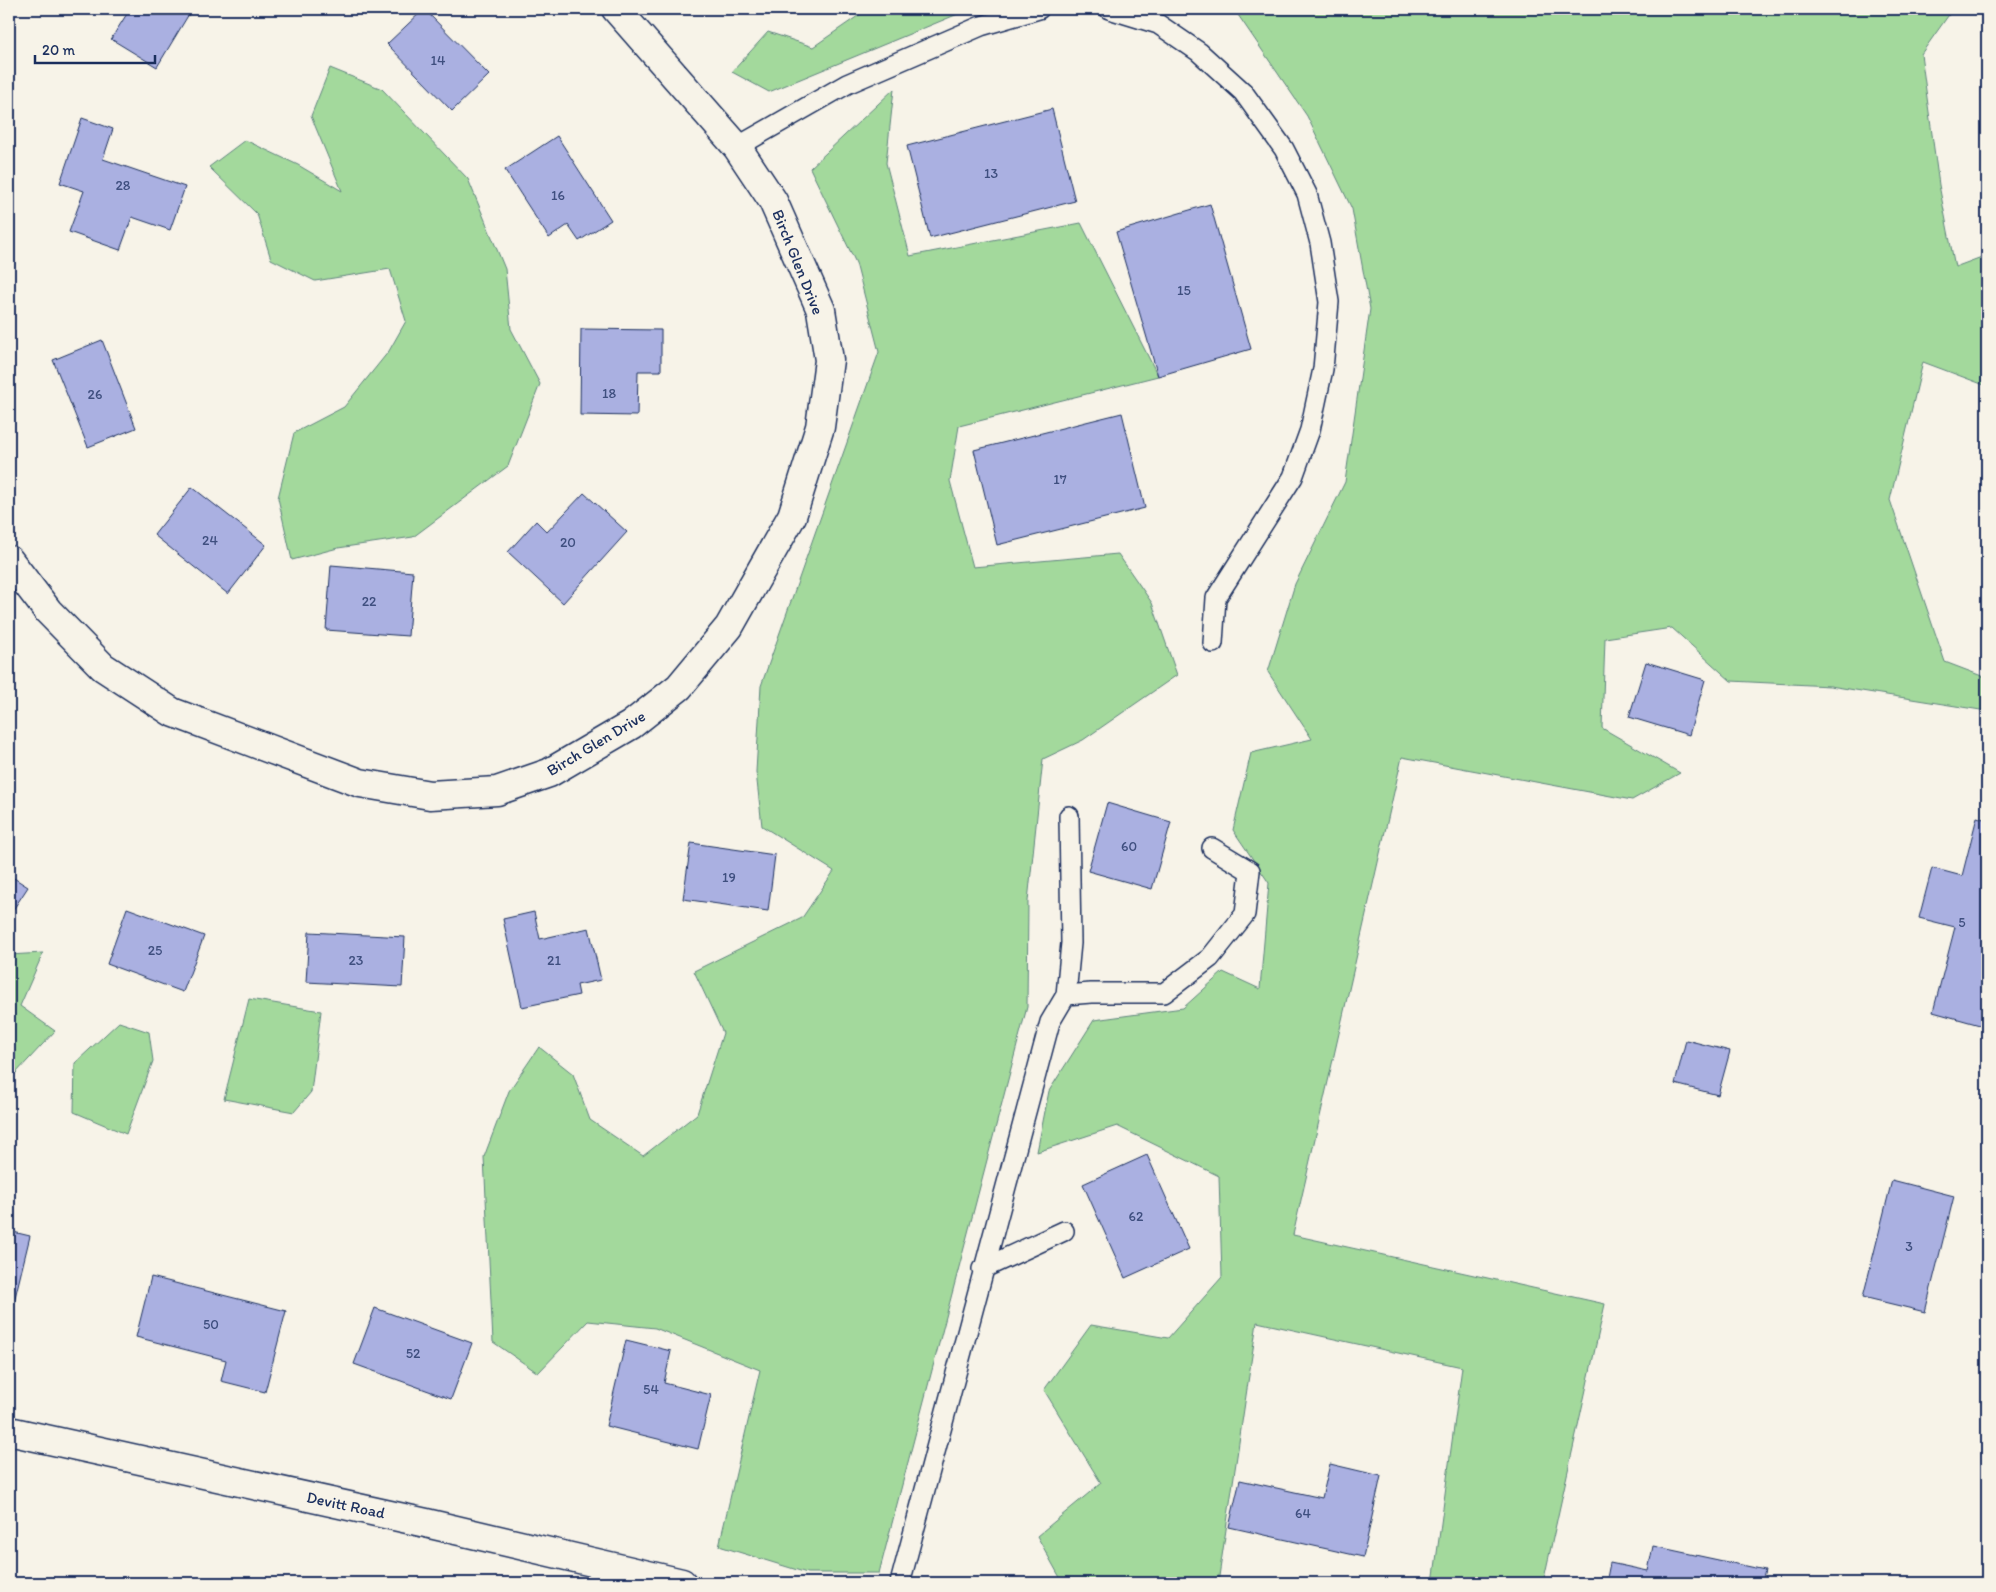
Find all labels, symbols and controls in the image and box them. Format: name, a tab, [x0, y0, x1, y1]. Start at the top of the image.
scale bar	[35, 32, 155, 64]
text: 20 m	[42, 41, 76, 59]
house number: 14	[431, 52, 446, 69]
house number: 13	[984, 165, 998, 182]
house number: 28	[115, 177, 131, 194]
house number: 16	[551, 187, 565, 204]
street label: Birch Glen Drive	[768, 207, 828, 318]
house number: 15	[1177, 282, 1191, 299]
house number: 18	[602, 385, 616, 402]
house number: 26	[88, 386, 102, 403]
house number: 17	[1053, 471, 1067, 488]
house number: 24	[202, 532, 218, 549]
house number: 20	[560, 534, 576, 551]
house number: 22	[362, 593, 377, 610]
street label: Birch Glen Drive	[543, 706, 649, 780]
house number: 60	[1121, 838, 1137, 855]
house number: 19	[722, 869, 736, 886]
house number: 5	[1958, 914, 1966, 931]
house number: 25	[148, 942, 162, 959]
house number: 23	[349, 952, 364, 969]
house number: 21	[547, 952, 561, 969]
house number: 62	[1129, 1208, 1144, 1225]
house number: 3	[1905, 1238, 1913, 1255]
house number: 50	[203, 1316, 219, 1333]
house number: 52	[406, 1345, 421, 1362]
house number: 54	[643, 1381, 659, 1398]
street label: Devitt Road	[305, 1487, 387, 1523]
house number: 64	[1295, 1505, 1311, 1522]

